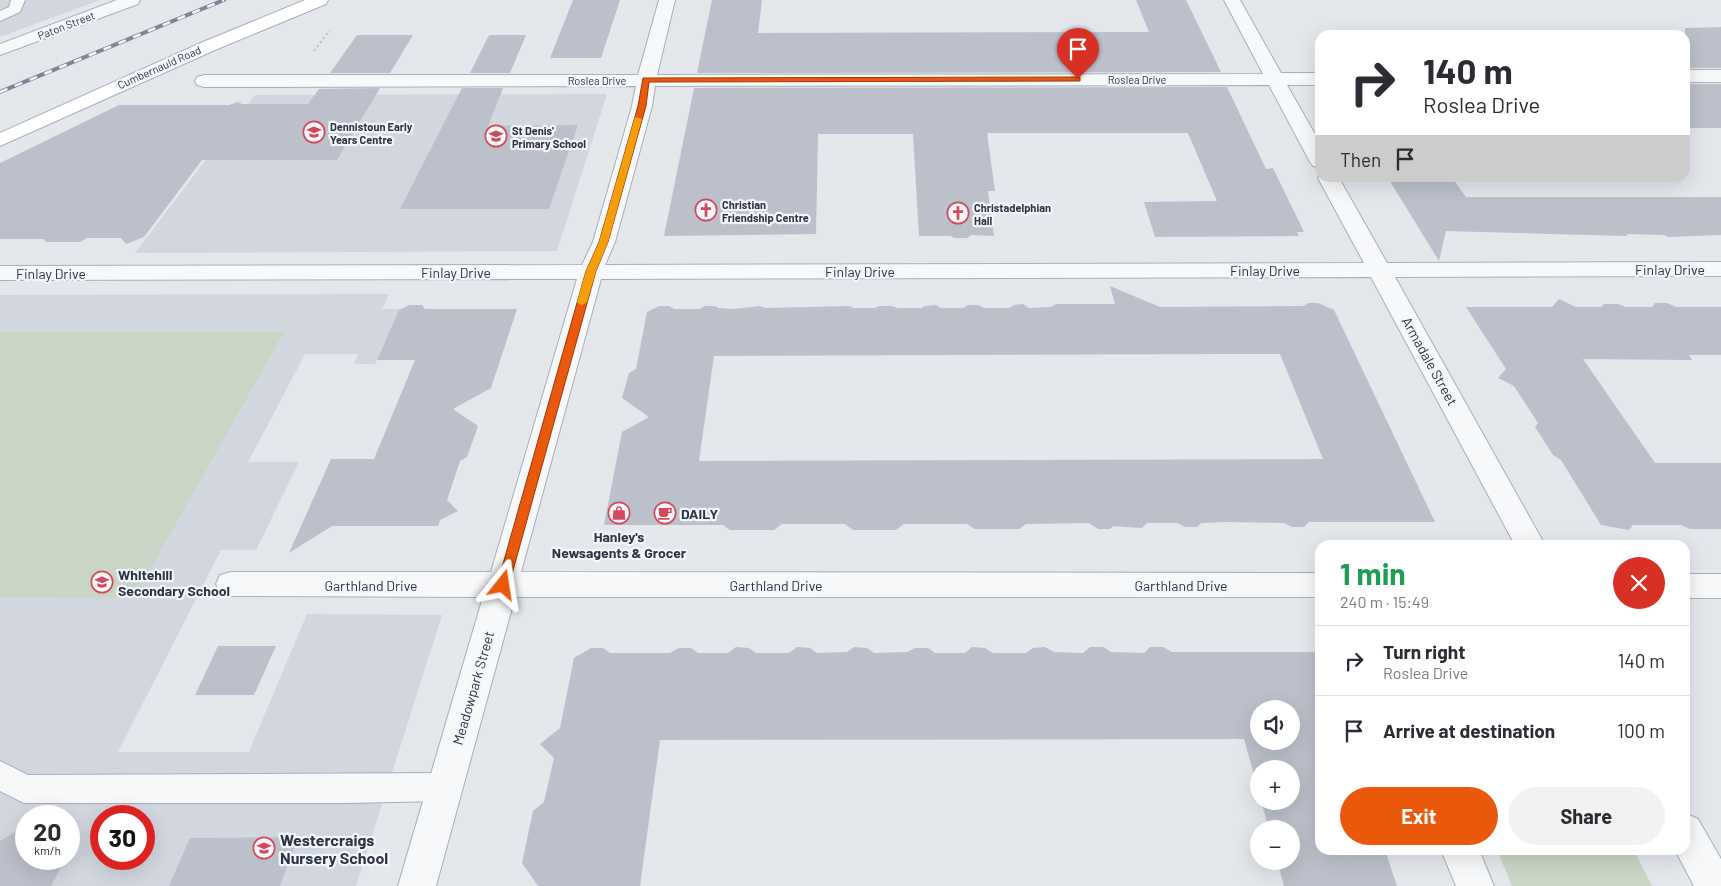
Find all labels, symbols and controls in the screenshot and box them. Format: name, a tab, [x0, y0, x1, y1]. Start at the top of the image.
street label: Paton Street	[36, 8, 96, 42]
pin	[1057, 28, 1099, 79]
icon: arrive	[1064, 35, 1092, 63]
street label: Cumbernauld Road	[115, 43, 203, 91]
text: 140 m	[1423, 49, 1513, 91]
icon: right	[1340, 50, 1405, 115]
street label: Roslea Drive	[1108, 73, 1166, 86]
street label: Roslea Drive	[568, 74, 626, 87]
text: Roslea Drive	[1423, 91, 1540, 117]
school or university icon: Dennistoun Early Years Centre	[302, 120, 326, 144]
place label: Dennistoun Early Years Centre	[330, 120, 413, 146]
school or university icon: St Denis' Primary School	[484, 124, 508, 148]
place label: St Denis' Primary School	[512, 124, 586, 150]
icon: arrive	[1391, 145, 1419, 173]
text: Then	[1340, 148, 1381, 171]
church icon: Christian Friendship Centre	[694, 198, 718, 222]
place label: Christian Friendship Centre	[722, 198, 809, 224]
church icon: Christadelphian Hall	[946, 201, 970, 225]
place label: Christadelphian Hall	[974, 201, 1051, 227]
street label: Finlay Drive	[1635, 261, 1705, 278]
street label: Finlay Drive	[1230, 262, 1300, 279]
street label: Finlay Drive	[825, 263, 895, 280]
street label: Finlay Drive	[421, 264, 491, 281]
street label: Finlay Drive	[16, 265, 86, 282]
street label: Armadale Street	[1399, 314, 1461, 408]
shop icon: Hanley's Newsagents & Grocer	[607, 501, 631, 525]
cafe icon: DAILY	[653, 501, 677, 525]
place label: DAILY	[681, 505, 718, 522]
place label: Hanley's Newsagents & Grocer	[552, 528, 687, 561]
text: 1 min	[1340, 555, 1406, 591]
button: close	[1613, 557, 1665, 609]
position arrow	[476, 558, 528, 610]
place label: Whitehill Secondary School	[118, 566, 230, 599]
school or university icon: Whitehill Secondary School	[90, 570, 114, 594]
street label: Garthland Drive	[324, 577, 418, 594]
street label: Garthland Drive	[729, 577, 823, 594]
street label: Garthland Drive	[1134, 577, 1228, 594]
text: 240 m · 15:49	[1340, 592, 1429, 611]
street label: Meadowpark Street	[449, 629, 497, 747]
text: Turn right	[1383, 640, 1465, 663]
icon: right	[1340, 647, 1368, 675]
text: 140 m	[1618, 649, 1665, 672]
text: Roslea Drive	[1383, 663, 1468, 682]
map controls	[1250, 700, 1300, 870]
button: sound	[1250, 700, 1300, 750]
icon: arrive	[1340, 717, 1368, 745]
text: Arrive at destination	[1383, 719, 1555, 742]
text: 100 m	[1617, 719, 1665, 742]
button: +	[1250, 760, 1300, 810]
button: Exit	[1340, 787, 1498, 845]
button: Share	[1508, 787, 1665, 845]
speed limit sign: 30	[90, 805, 155, 870]
text: 20	[33, 816, 62, 846]
button: −	[1250, 820, 1300, 870]
place label: Westercraigs Nursery School	[280, 830, 388, 867]
school or university icon: Westercraigs Nursery School	[252, 836, 276, 860]
text: km/h	[34, 843, 61, 857]

